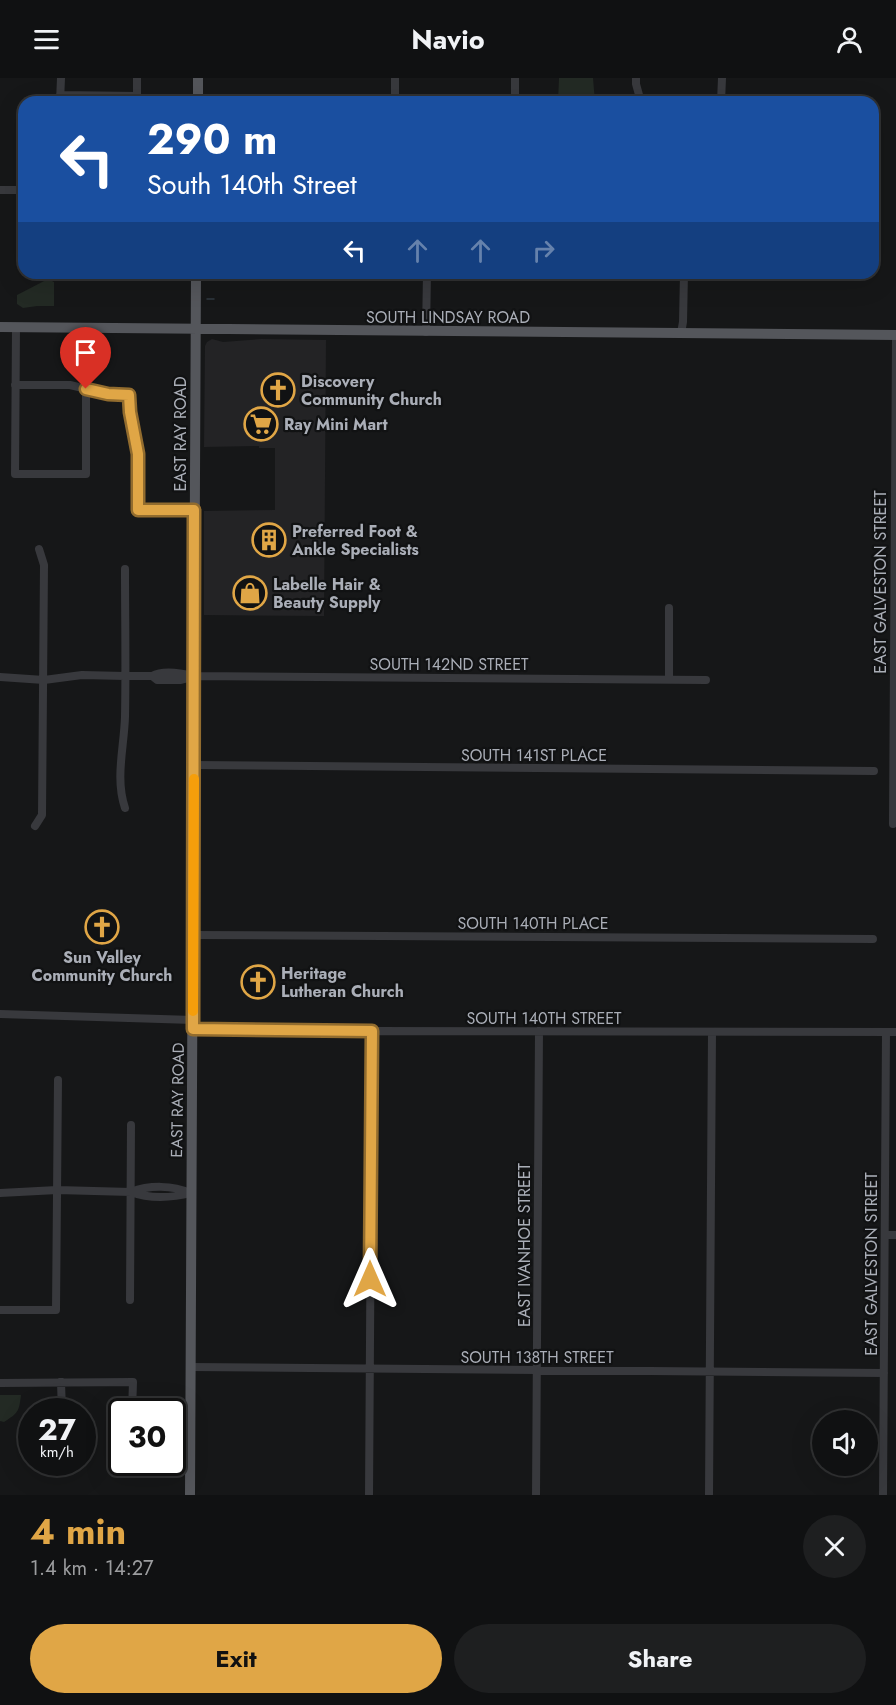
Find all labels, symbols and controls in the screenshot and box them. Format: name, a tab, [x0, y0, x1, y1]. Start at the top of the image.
text: Navio	[411, 20, 485, 59]
icon: menu	[30, 23, 63, 56]
icon: person	[833, 23, 866, 56]
text: 290 m	[147, 109, 278, 170]
icon: left	[48, 120, 126, 198]
text: South 140th Street	[147, 165, 357, 204]
icon: left	[338, 234, 371, 267]
icon: ahead	[401, 234, 434, 267]
icon: ahead	[464, 234, 497, 267]
icon: right	[527, 234, 560, 267]
street label: SOUTH LINDSAY ROAD	[366, 306, 530, 329]
pin	[60, 327, 111, 389]
icon: arrive	[69, 336, 102, 369]
place label: Discovery Community Church	[301, 370, 442, 411]
church icon: Discovery Community Church	[260, 372, 296, 408]
street label: EAST RAY ROAD	[169, 376, 192, 492]
supermarket icon: Ray Mini Mart	[243, 406, 279, 442]
place label: Ray Mini Mart	[284, 413, 389, 436]
street label: EAST GALVESTON STREET	[869, 490, 892, 674]
place label: Preferred Foot & Ankle Specialists	[291, 520, 419, 561]
building icon: Preferred Foot & Ankle Specialists	[251, 522, 287, 558]
place label: Labelle Hair & Beauty Supply	[273, 573, 381, 614]
shop icon: Labelle Hair & Beauty Supply	[232, 575, 268, 611]
street label: SOUTH 142ND STREET	[369, 653, 529, 676]
street label: SOUTH 141ST PLACE	[461, 744, 607, 767]
church icon: Sun Valley Community Church	[84, 909, 120, 945]
street label: SOUTH 140TH PLACE	[457, 912, 609, 935]
place label: Sun Valley Community Church	[32, 946, 172, 987]
place label: Heritage Lutheran Church	[281, 962, 404, 1003]
church icon: Heritage Lutheran Church	[240, 964, 276, 1000]
street label: SOUTH 140TH STREET	[466, 1007, 622, 1030]
street label: EAST RAY ROAD	[165, 1042, 190, 1158]
street label: EAST IVANHOE STREET	[513, 1162, 536, 1327]
street label: EAST GALVESTON STREET	[860, 1172, 883, 1356]
position arrow	[338, 1247, 402, 1311]
street label: SOUTH 138TH STREET	[460, 1346, 614, 1369]
speed limit sign: 30	[108, 1398, 186, 1476]
text: 27	[38, 1408, 76, 1451]
map controls	[812, 1410, 878, 1476]
button: sound	[812, 1410, 878, 1476]
text: km/h	[40, 1441, 74, 1463]
text: 4 min	[30, 1505, 126, 1557]
button: close	[803, 1515, 866, 1578]
text: 1.4 km · 14:27	[30, 1554, 154, 1583]
button: Exit	[30, 1624, 442, 1693]
button: Share	[454, 1624, 866, 1693]

